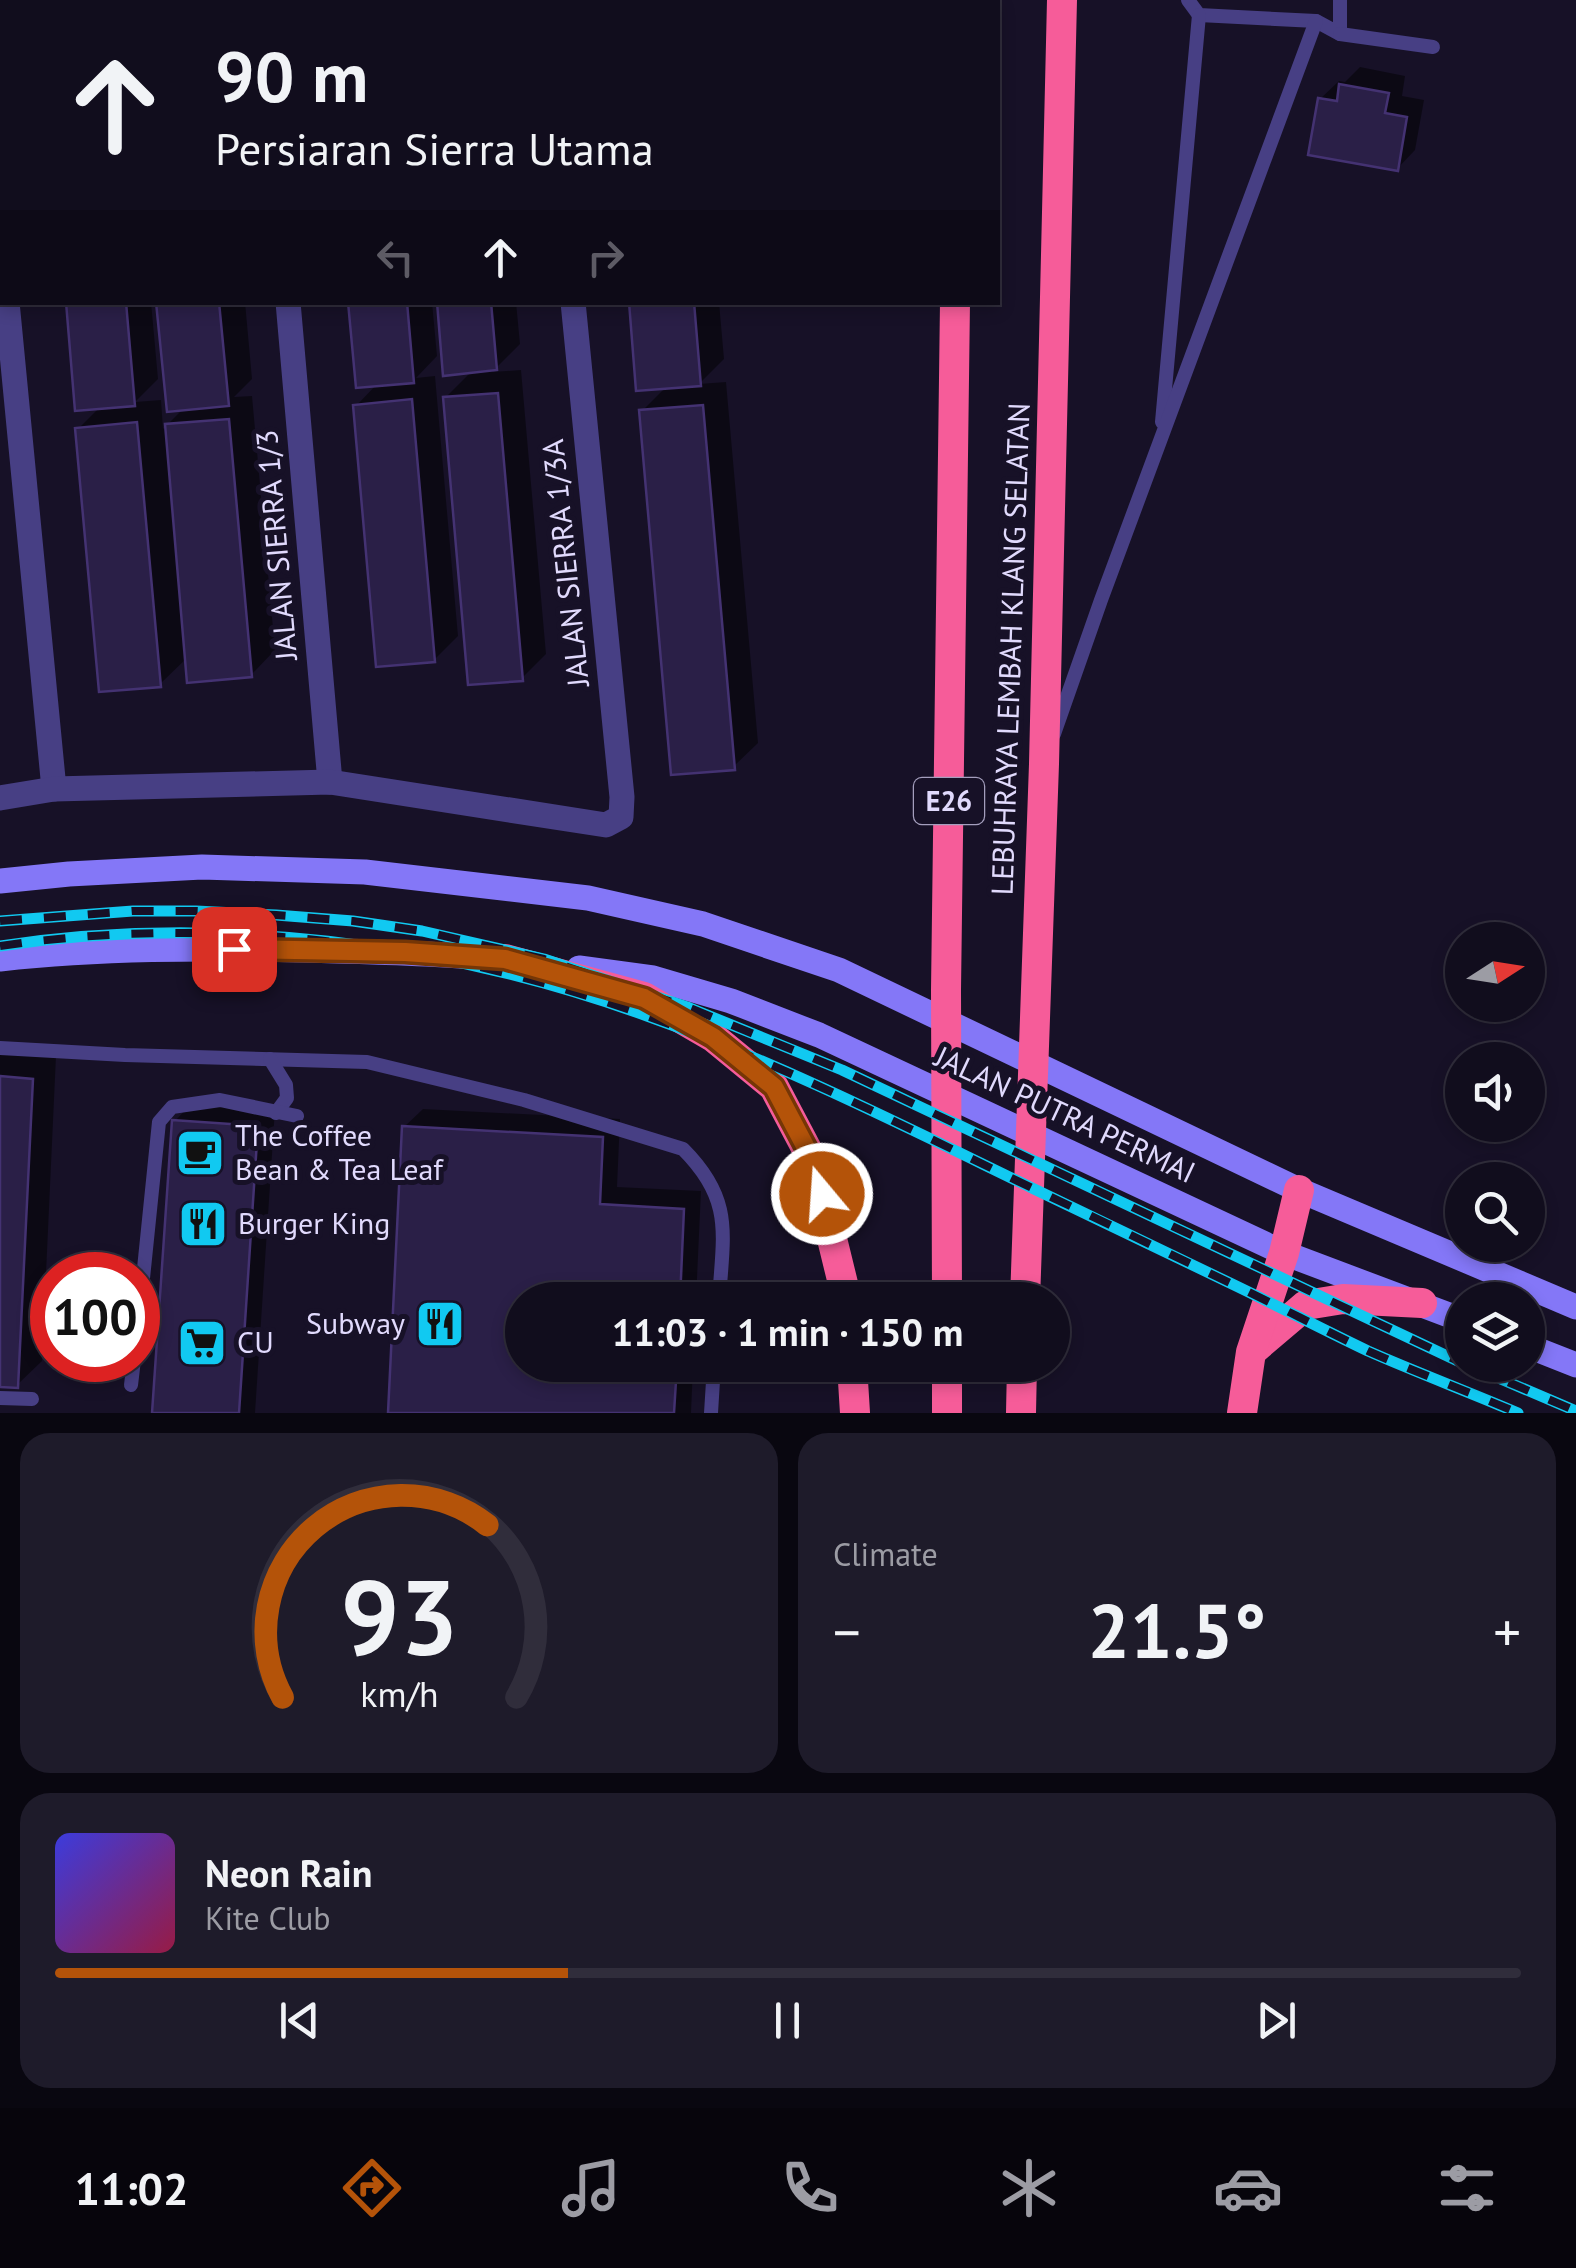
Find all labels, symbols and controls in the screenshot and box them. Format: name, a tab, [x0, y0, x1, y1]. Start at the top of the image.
text: 90 m	[215, 31, 368, 121]
icon: ahead	[50, 40, 180, 170]
text: Persiaran Sierra Utama	[215, 119, 654, 177]
icon: left	[368, 230, 423, 285]
icon: ahead	[473, 230, 528, 285]
icon: right	[578, 230, 633, 285]
street label: LEBUHRAYA LEMBAH KLANG SELATAN	[981, 402, 1038, 896]
street label: JALAN SIERRA 1/3	[246, 428, 305, 664]
street label: JALAN SIERRA 1/3A	[532, 437, 597, 691]
road number: E26	[914, 778, 984, 824]
pin	[192, 907, 277, 992]
icon: arrive	[207, 922, 262, 977]
north arrow	[1445, 922, 1545, 1022]
map controls	[1445, 922, 1545, 1382]
street label: JALAN PUTRA PERMAI	[927, 1035, 1202, 1191]
button: sound	[1445, 1042, 1545, 1142]
place label: The Coffee Bean & Tea Leaf	[235, 1115, 444, 1188]
cafe icon: The Coffee Bean & Tea Leaf	[174, 1127, 226, 1179]
position arrow	[770, 1142, 874, 1246]
button: search	[1445, 1162, 1545, 1262]
restaurant icon: Burger King	[177, 1198, 229, 1250]
place label: Burger King	[238, 1203, 390, 1242]
speed limit sign: 100	[30, 1252, 160, 1382]
button: layers	[1445, 1282, 1545, 1382]
restaurant icon: Subway	[414, 1298, 466, 1350]
place label: Subway	[306, 1303, 405, 1342]
text: 11:03 · 1 min · 150 m	[612, 1307, 963, 1356]
supermarket icon: CU	[176, 1317, 228, 1369]
place label: CU	[237, 1322, 274, 1361]
text: Climate	[833, 1533, 938, 1575]
text: 93	[340, 1549, 458, 1684]
text: 21.5°	[1088, 1582, 1266, 1679]
text: −	[833, 1596, 861, 1667]
text: +	[1493, 1596, 1521, 1667]
text: km/h	[360, 1671, 438, 1717]
text: Neon Rain	[205, 1848, 372, 1897]
text: Kite Club	[205, 1897, 331, 1939]
icon: previous	[272, 1993, 327, 2048]
icon: pause	[760, 1993, 815, 2048]
icon: next	[1249, 1993, 1304, 2048]
icon: directions	[337, 2153, 407, 2223]
icon: music	[556, 2153, 626, 2223]
icon: phone	[775, 2153, 845, 2223]
icon: climate	[994, 2153, 1064, 2223]
icon: car	[1213, 2153, 1283, 2223]
icon: filters	[1432, 2153, 1502, 2223]
text: 11:02	[74, 2159, 189, 2217]

